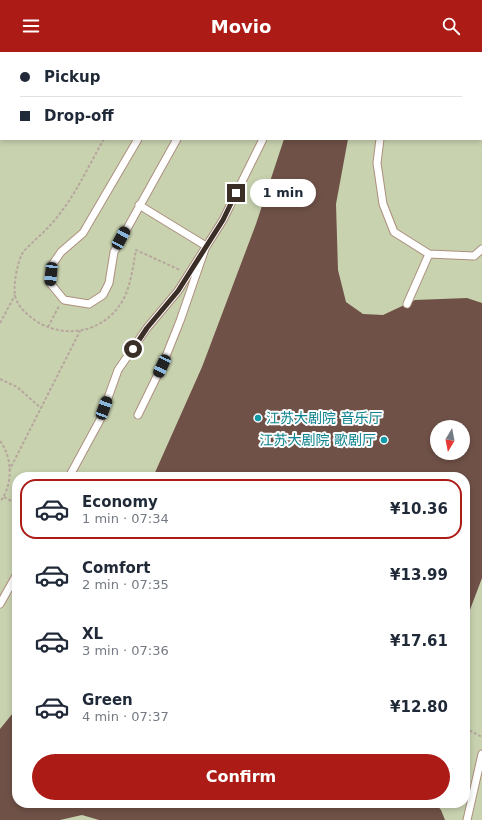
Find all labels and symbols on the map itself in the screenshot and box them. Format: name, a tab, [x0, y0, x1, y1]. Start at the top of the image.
callout: 1 min	[250, 179, 316, 207]
route end	[227, 184, 245, 202]
car	[110, 225, 132, 251]
car	[44, 261, 58, 287]
route start	[124, 340, 142, 358]
car	[151, 353, 173, 379]
car	[94, 395, 114, 421]
place label: 江苏大剧院 音乐厅	[266, 410, 382, 426]
marker: 江苏大剧院 音乐厅	[253, 413, 263, 423]
north arrow	[430, 420, 470, 460]
place label: 江苏大剧院 歌剧厅	[260, 432, 376, 448]
marker: 江苏大剧院 歌剧厅	[379, 435, 389, 445]

